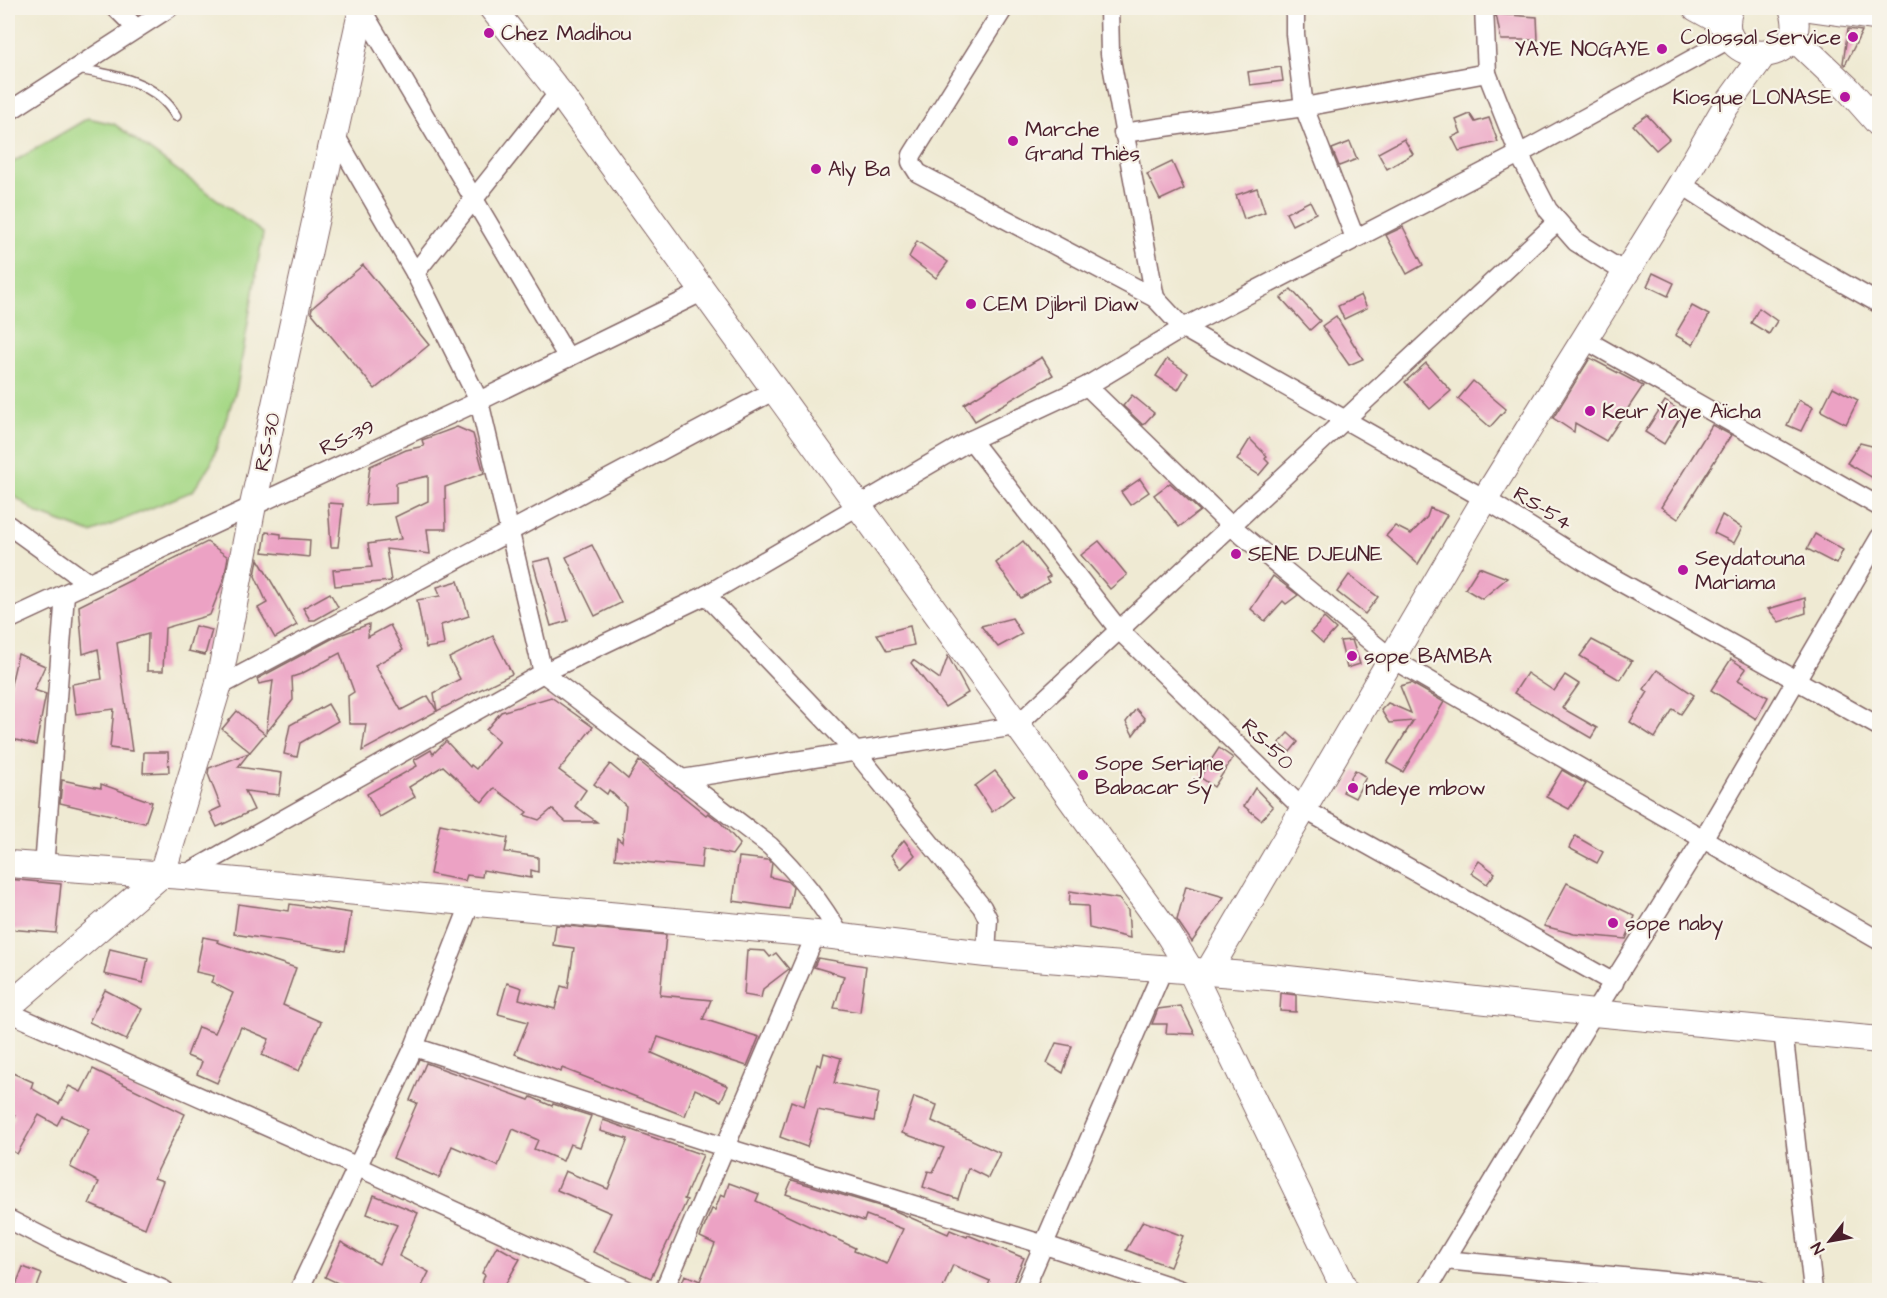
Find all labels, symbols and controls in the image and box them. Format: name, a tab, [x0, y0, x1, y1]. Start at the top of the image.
place label: Chez Madihou	[501, 19, 632, 48]
place label: Colossal Service	[1681, 23, 1841, 52]
marker: Chez Madihou	[482, 26, 496, 40]
marker: Colossal Service	[1846, 30, 1860, 44]
place label: YAYE NOGAYE	[1514, 35, 1651, 64]
marker: YAYE NOGAYE	[1655, 42, 1669, 56]
place label: Kiosque LONASE	[1672, 83, 1834, 112]
marker: Kiosque LONASE	[1838, 90, 1852, 104]
place label: Marche Grand Thiès	[1025, 115, 1140, 168]
marker: Marche Grand Thiès	[1006, 134, 1020, 148]
place label: Aly Ba	[828, 155, 891, 186]
marker: Aly Ba	[809, 162, 823, 176]
place label: CEM Djibril Diaw	[983, 290, 1139, 319]
marker: CEM Djibril Diaw	[964, 297, 978, 311]
place label: Keur Yaye Aïcha	[1602, 397, 1761, 428]
marker: Keur Yaye Aïcha	[1583, 404, 1597, 418]
street label: RS-30	[247, 410, 288, 474]
street label: RS-39	[315, 412, 379, 463]
street label: RS-54	[1508, 479, 1578, 538]
place label: SENE DJEUNE	[1248, 540, 1383, 569]
place label: Seydatouna Mariama	[1695, 544, 1805, 597]
marker: SENE DJEUNE	[1229, 547, 1243, 561]
marker: Seydatouna Mariama	[1676, 563, 1690, 577]
place label: sope BAMBA	[1364, 642, 1492, 672]
marker: sope BAMBA	[1345, 649, 1359, 663]
street label: RS-50	[1235, 712, 1300, 777]
place label: Sope Serigne Babacar Sy	[1095, 749, 1224, 804]
marker: Sope Serigne Babacar Sy	[1076, 768, 1090, 782]
place label: ndeye mbow	[1365, 774, 1486, 805]
marker: ndeye mbow	[1346, 781, 1360, 795]
place label: sope naby	[1625, 909, 1724, 940]
marker: sope naby	[1606, 916, 1620, 930]
north arrow	[1800, 1211, 1860, 1271]
text: N	[1806, 1238, 1830, 1258]

